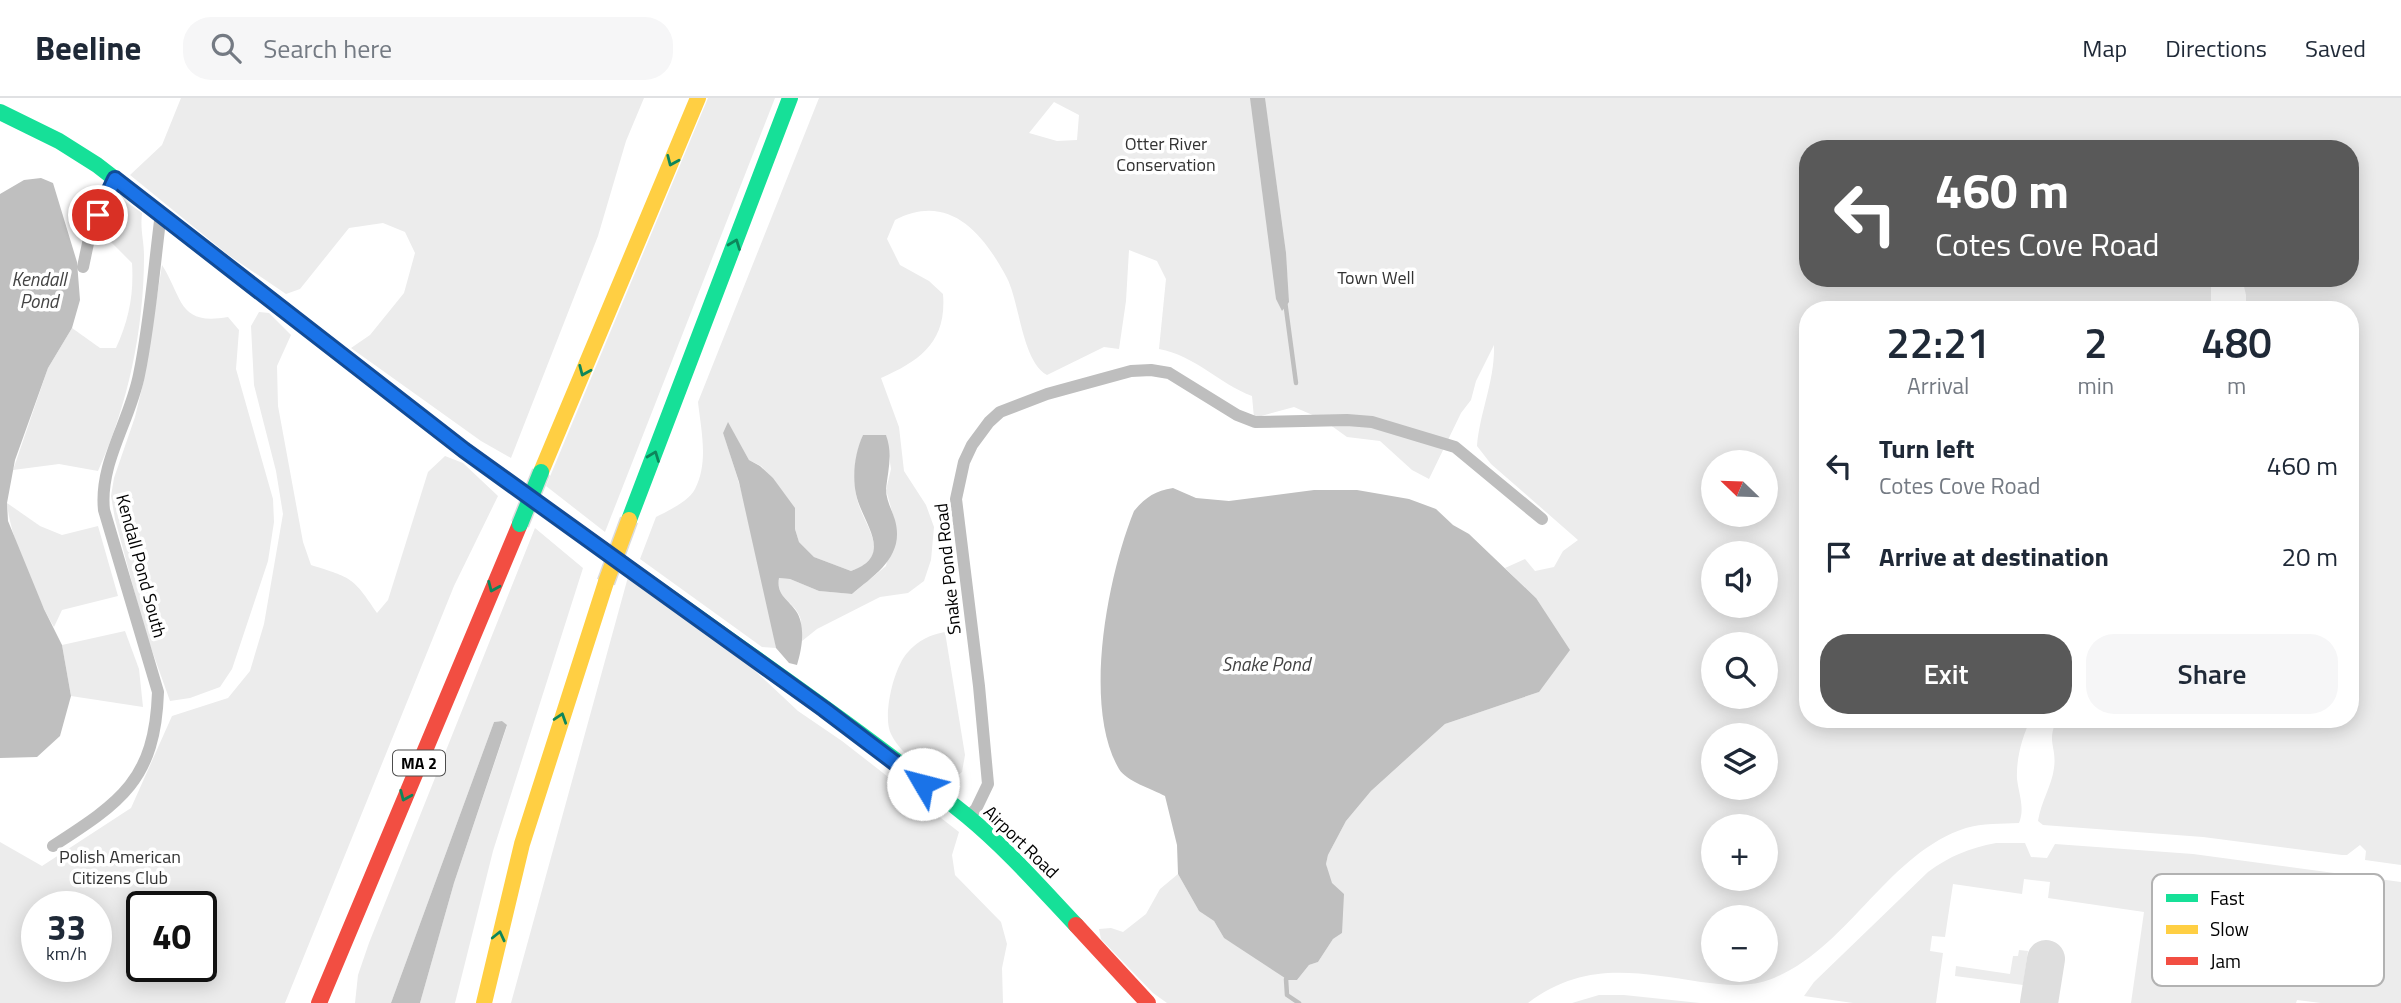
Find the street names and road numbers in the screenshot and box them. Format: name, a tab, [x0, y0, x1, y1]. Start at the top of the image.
street label: Kendall Pond South	[109, 491, 174, 641]
street label: Snake Pond Road	[927, 502, 968, 636]
road number: MA 2	[393, 750, 445, 776]
street label: Airport Road	[978, 799, 1065, 884]

